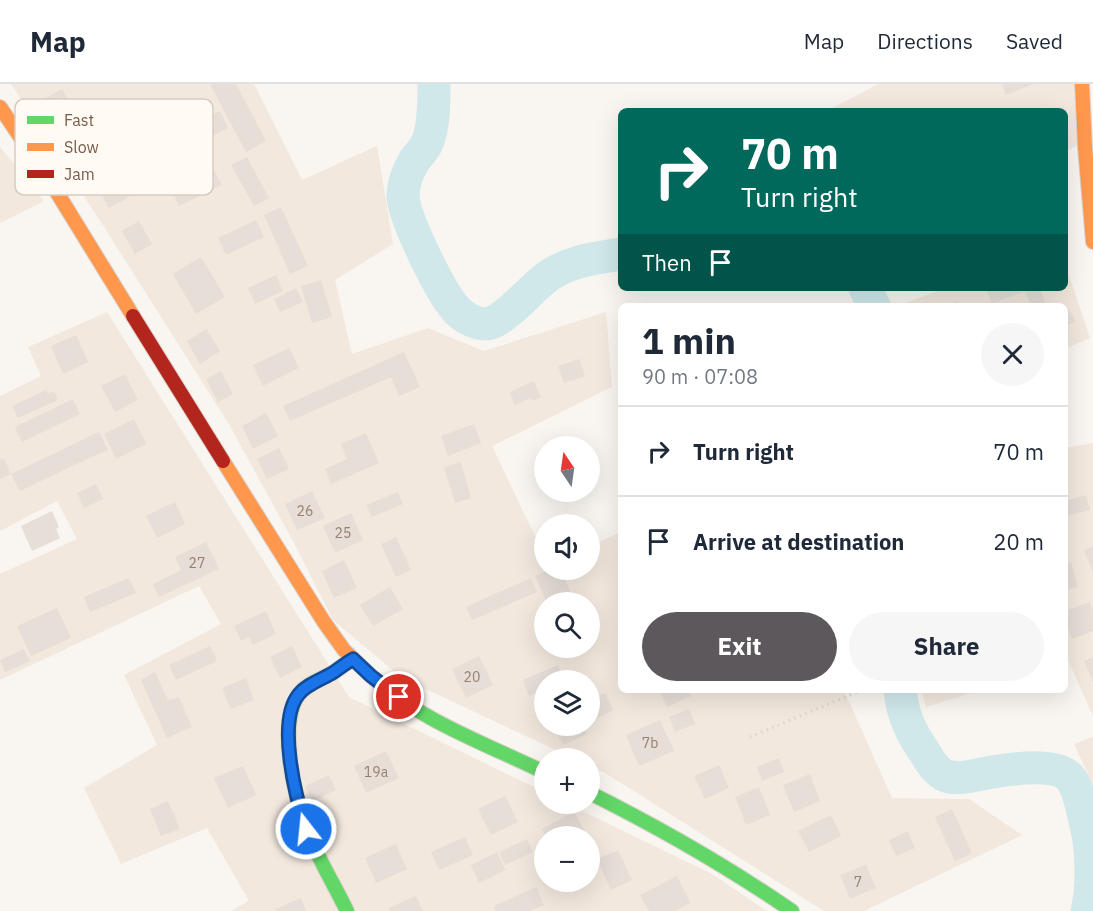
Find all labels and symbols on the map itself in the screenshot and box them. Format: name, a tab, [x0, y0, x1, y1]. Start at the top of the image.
legend	[15, 99, 213, 195]
text: Fast	[64, 110, 94, 130]
text: Slow	[64, 137, 99, 157]
text: Jam	[64, 164, 95, 184]
north arrow	[534, 436, 600, 502]
house number: 26	[297, 502, 313, 520]
house number: 25	[335, 524, 351, 542]
house number: 27	[189, 554, 205, 572]
house number: 20	[464, 668, 480, 686]
pin	[373, 671, 424, 722]
house number: 7b	[642, 734, 658, 752]
house number: 19a	[364, 763, 389, 781]
position arrow	[274, 797, 338, 861]
house number: 7	[854, 873, 862, 891]

